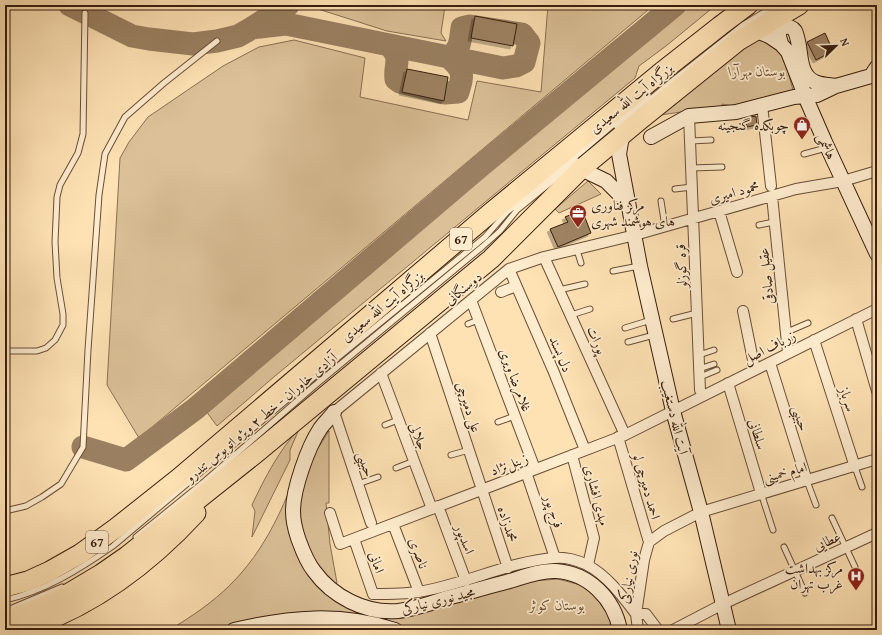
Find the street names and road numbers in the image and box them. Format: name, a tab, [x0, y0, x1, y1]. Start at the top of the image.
street label: بزرگراه آیت الله سعیدی	[584, 57, 678, 138]
street label: هاشمی	[812, 129, 842, 163]
street label: محمود امیری	[707, 175, 761, 209]
road number: 67	[450, 228, 472, 250]
street label: قره گوزلو	[670, 244, 692, 290]
street label: عقیل صادقی	[753, 247, 780, 305]
street label: بزرگراه آیت الله سعیدی	[336, 264, 428, 347]
street label: دوسنگانی	[440, 267, 486, 309]
street label: پورات	[581, 323, 613, 359]
street label: زرباف اصل	[739, 325, 799, 370]
street label: دل پسند	[544, 333, 578, 375]
street label: غلامرضا ویری	[495, 345, 537, 415]
street label: آزادی خاوران - خط ۲ ویژه اتوبوس تندرو	[179, 346, 343, 488]
street label: آیت الله دستغیب	[656, 377, 695, 458]
street label: علی دمیرچی	[451, 379, 487, 435]
street label: سرباز	[834, 382, 861, 414]
street label: حبیبی	[786, 403, 814, 434]
street label: سلطانی	[744, 416, 772, 452]
street label: جلالی	[405, 419, 433, 453]
street label: حبیبی	[350, 448, 380, 480]
street label: زینل‌نژاد	[487, 448, 531, 481]
street label: احمد دمیرچی لو	[627, 449, 666, 521]
street label: امام خمینی	[761, 457, 810, 490]
street label: مهدی افشاری	[579, 462, 615, 528]
street label: فرج پور	[535, 490, 569, 531]
street label: محمدزاده	[493, 503, 523, 545]
street label: اسدپور	[449, 519, 480, 557]
street label: عطایی	[810, 526, 844, 556]
road number: 67	[86, 531, 108, 553]
street label: ناصری	[404, 535, 434, 572]
street label: امانی	[364, 548, 390, 576]
street label: نوری نیارکی	[614, 549, 643, 605]
street label: مجید نوری نیارکی	[399, 581, 477, 619]

